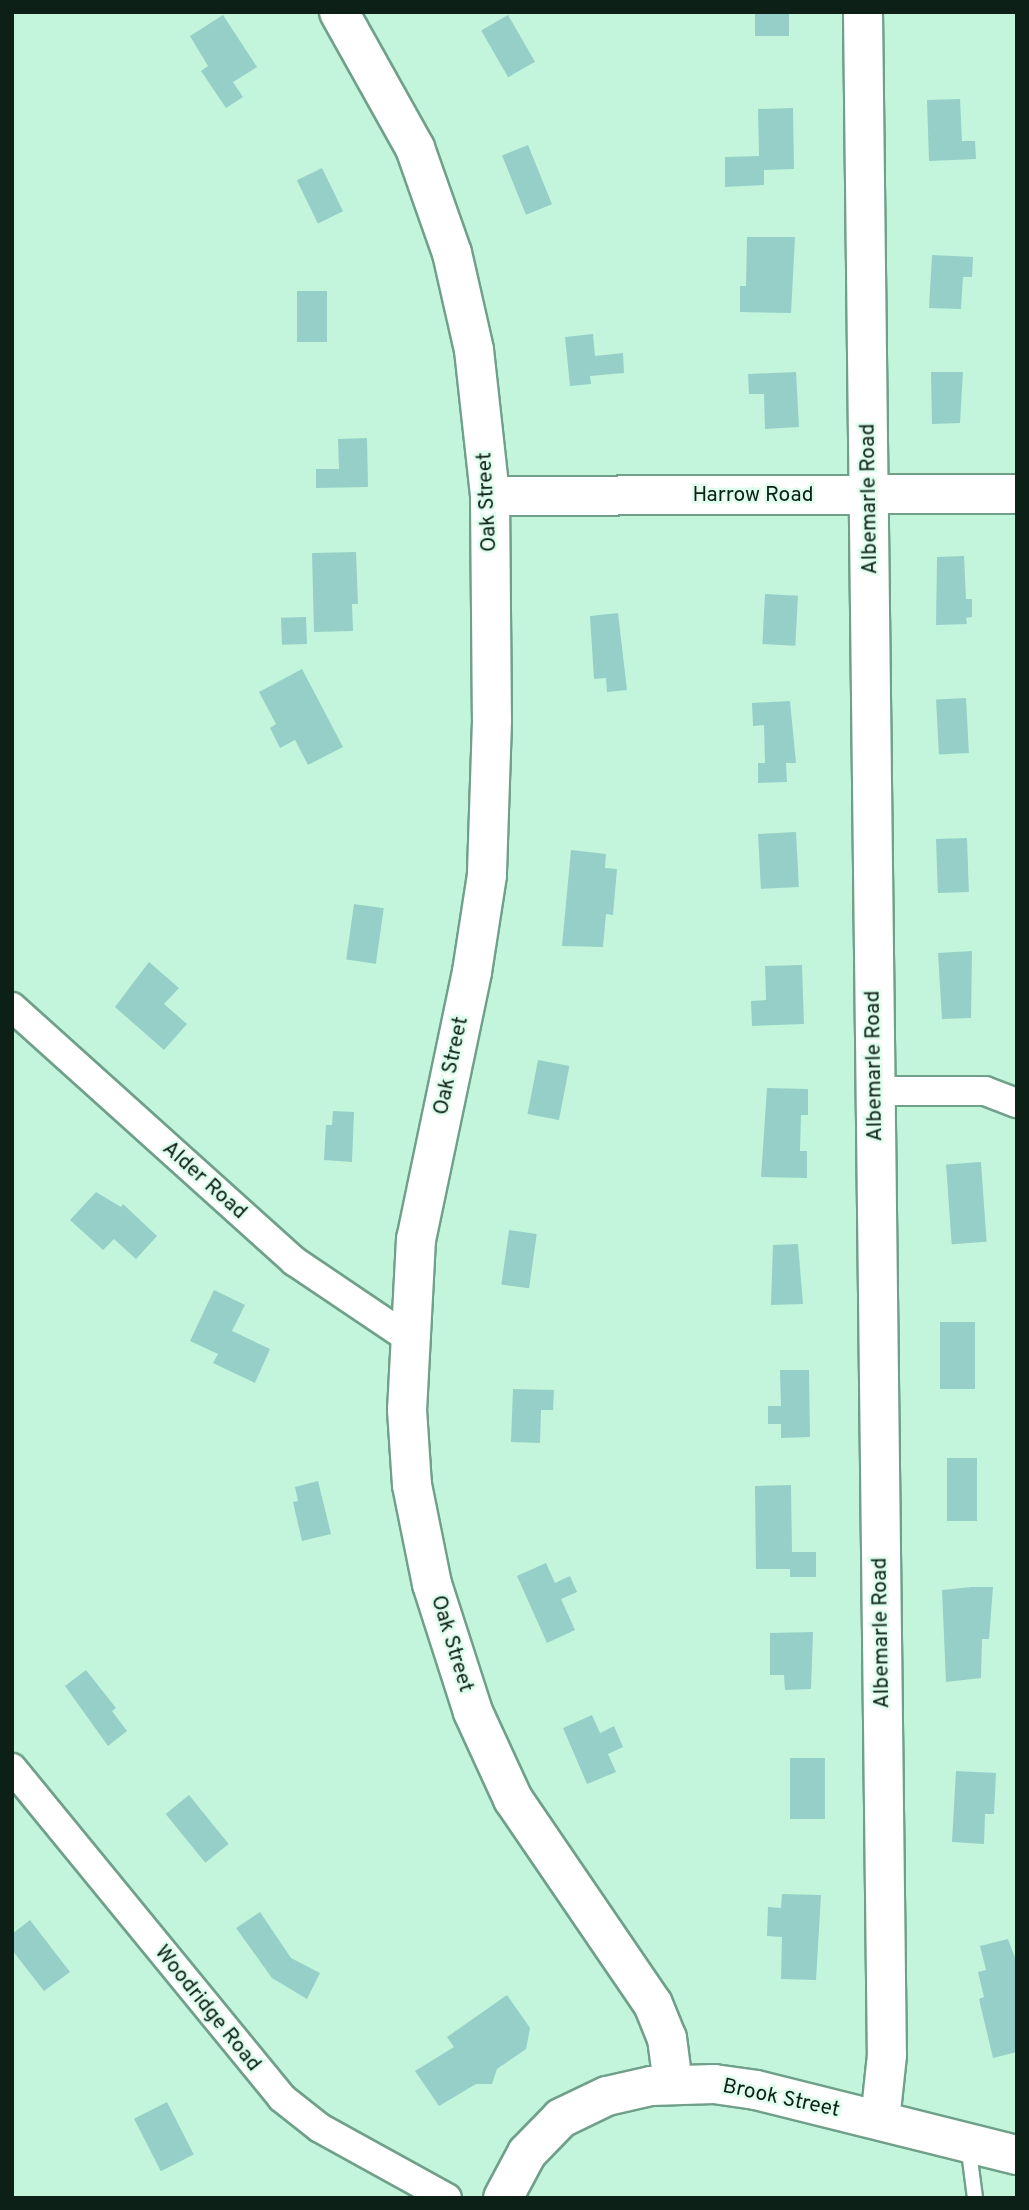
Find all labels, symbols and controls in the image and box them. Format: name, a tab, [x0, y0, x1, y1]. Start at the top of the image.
street label: Albemarle Road	[856, 423, 884, 575]
street label: Oak Street	[473, 451, 503, 553]
street label: Harrow Road	[692, 483, 814, 509]
street label: Albemarle Road	[861, 990, 889, 1142]
street label: Oak Street	[429, 1015, 475, 1117]
street label: Alder Road	[157, 1137, 251, 1225]
street label: Albemarle Road	[868, 1557, 896, 1709]
street label: Oak Street	[424, 1593, 478, 1695]
street label: Woodridge Road	[148, 1941, 266, 2077]
street label: Brook Street	[720, 2074, 842, 2124]

